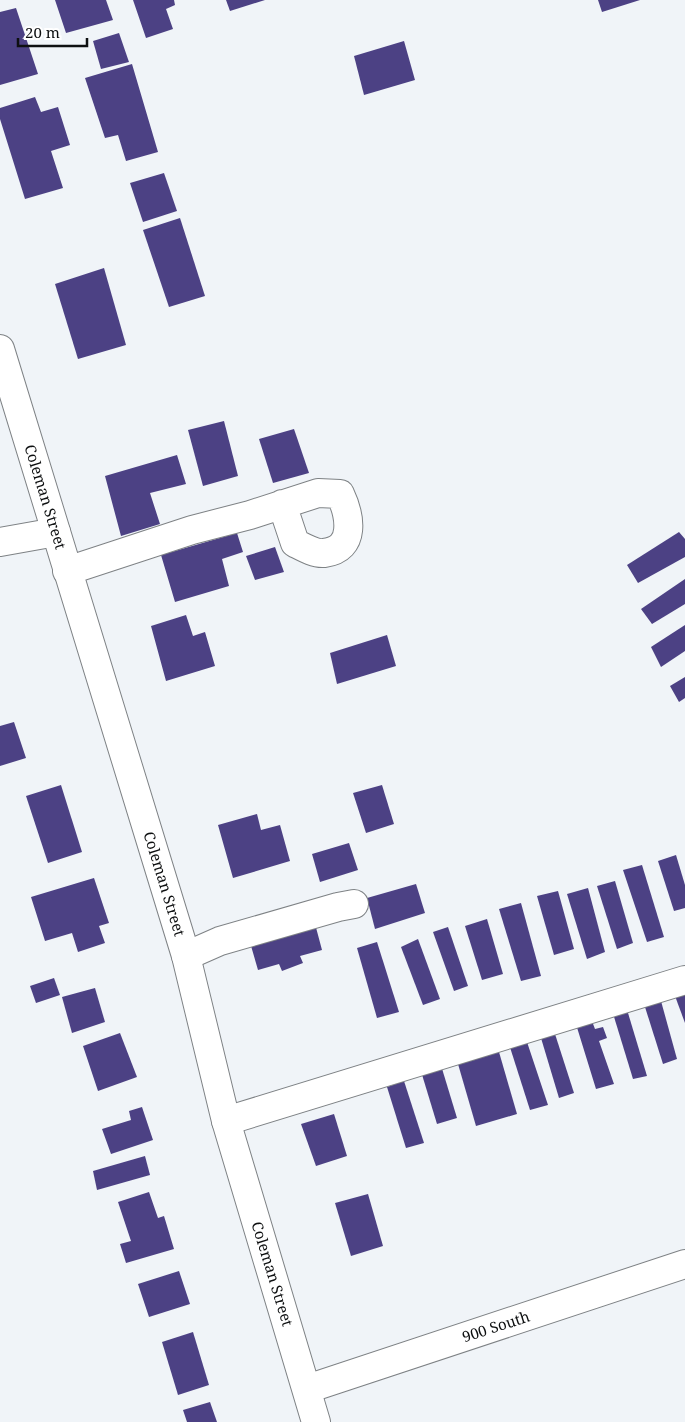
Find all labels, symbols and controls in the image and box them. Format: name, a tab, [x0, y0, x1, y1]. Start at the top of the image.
scale bar	[18, 15, 86, 47]
text: 20 m	[25, 22, 60, 42]
street label: Coleman Street	[21, 442, 71, 552]
street label: Coleman Street	[140, 829, 190, 939]
street label: Coleman Street	[248, 1219, 298, 1329]
street label: 900 South	[459, 1306, 533, 1346]

